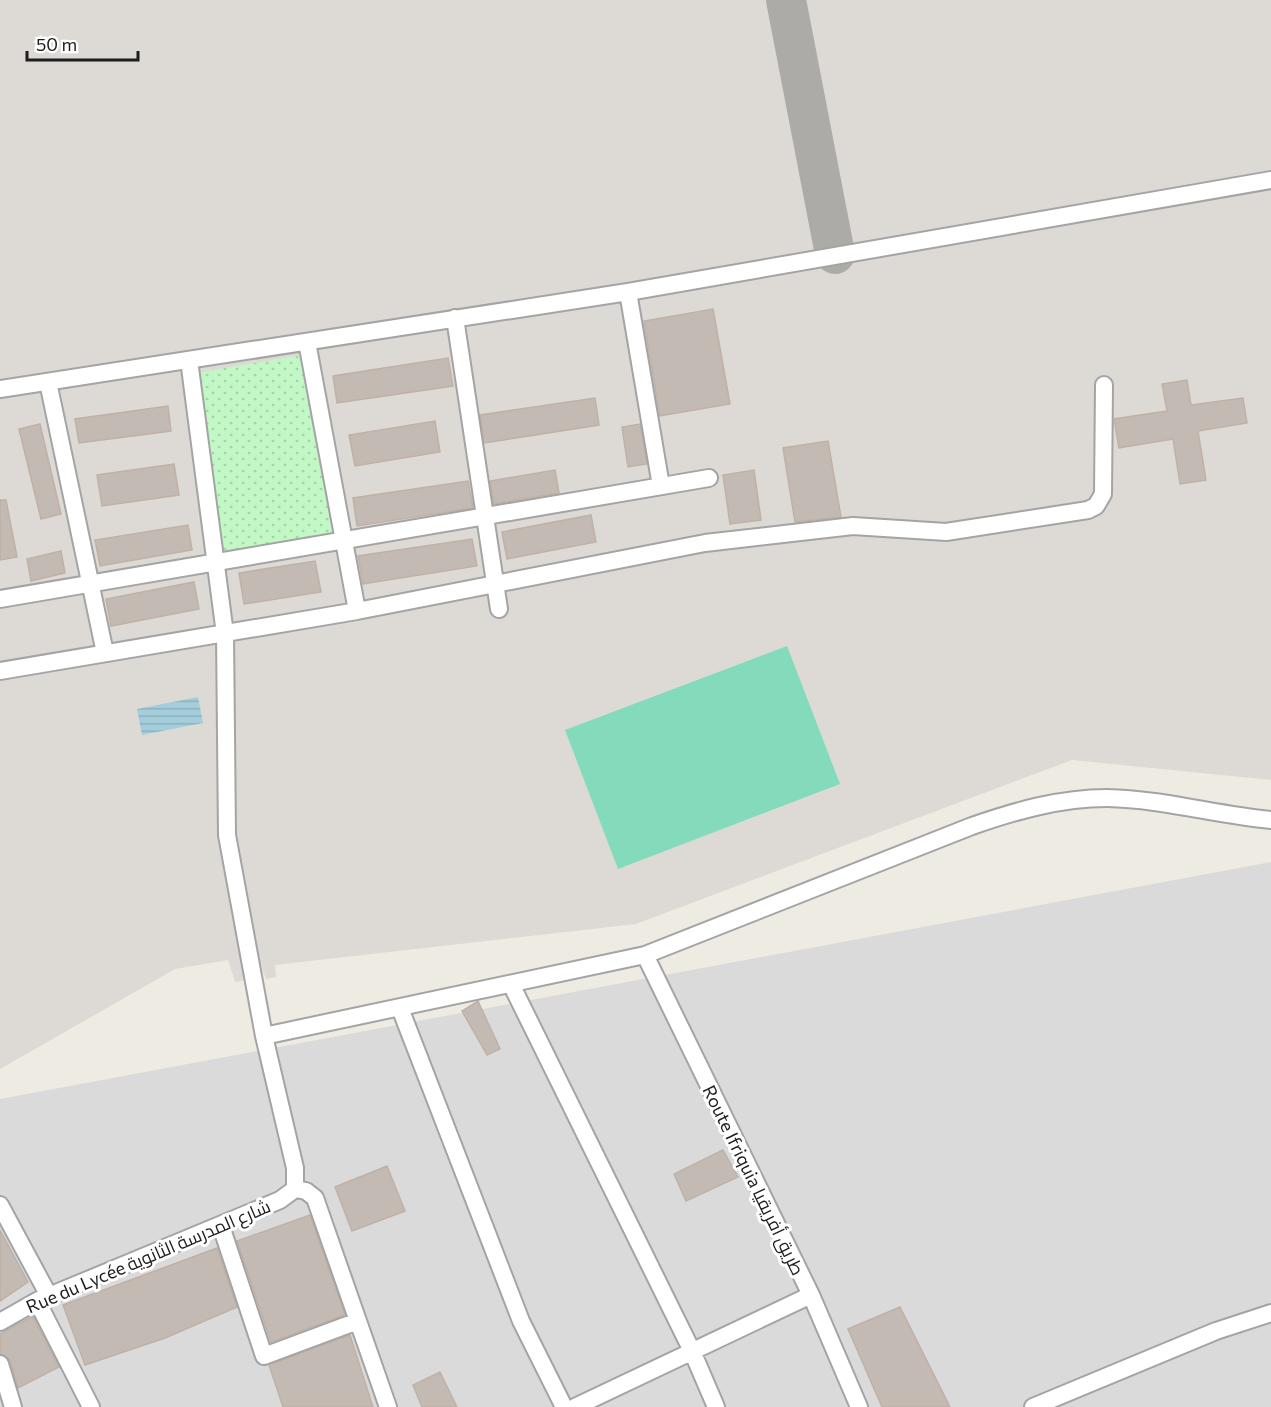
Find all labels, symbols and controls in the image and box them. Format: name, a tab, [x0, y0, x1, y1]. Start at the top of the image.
scale bar	[27, 24, 138, 62]
text: 50 m	[36, 33, 77, 55]
street label: Route Ifriquia طريق أفريقيا	[697, 1081, 810, 1279]
street label: Rue du Lycée شارع المدرسة الثانوية	[23, 1194, 274, 1319]

